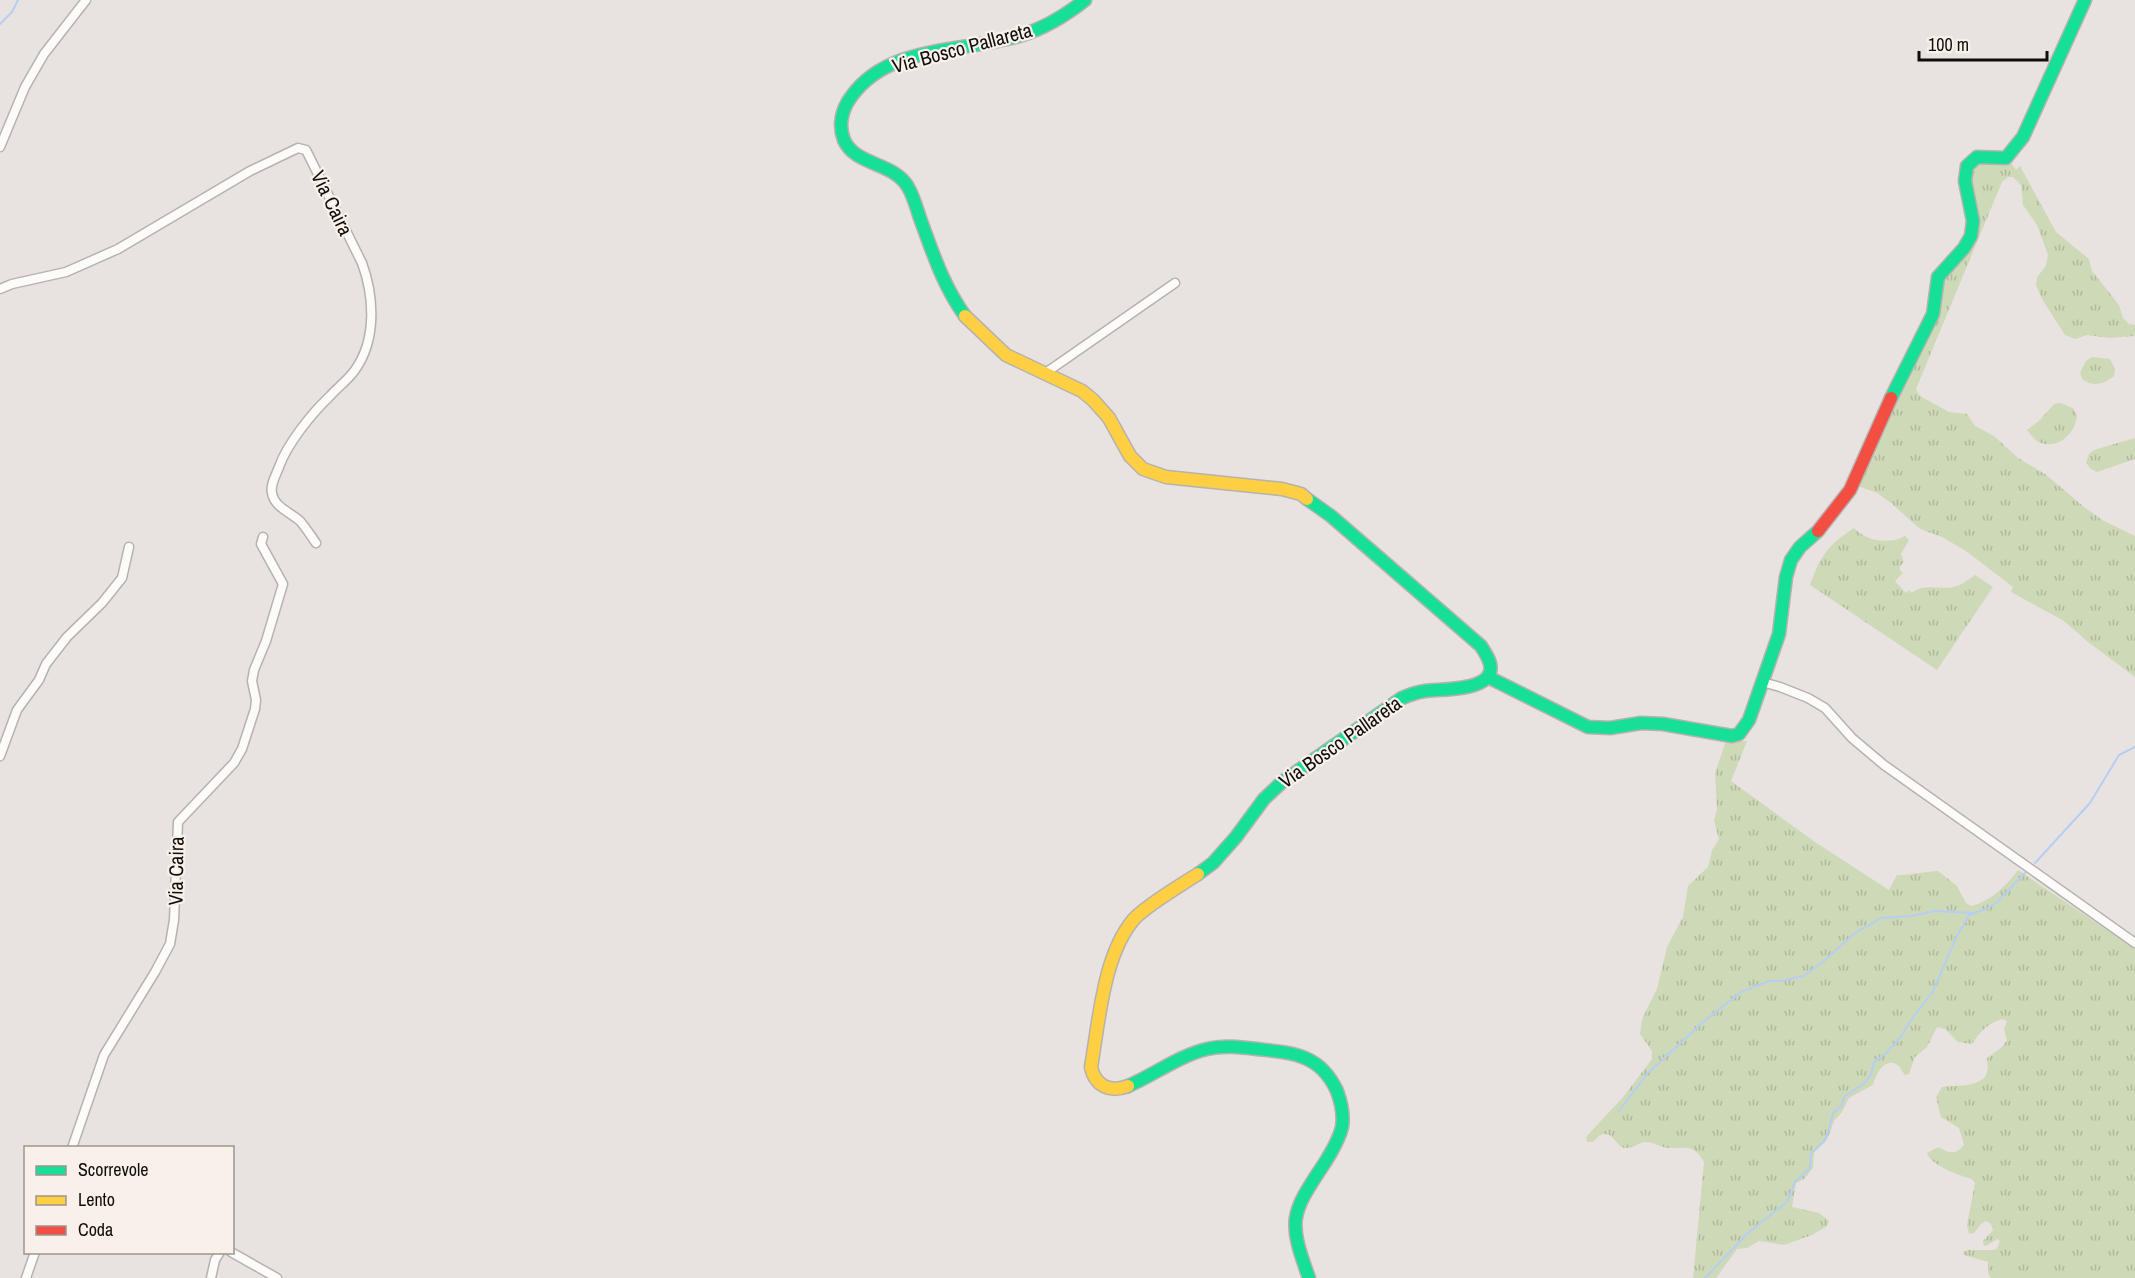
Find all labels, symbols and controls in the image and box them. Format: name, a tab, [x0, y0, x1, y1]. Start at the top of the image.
street label: Via Bosco Pallareta	[889, 16, 1035, 79]
scale bar	[1919, 24, 2046, 62]
text: 100 m	[1928, 32, 1969, 57]
street label: Via Caira	[305, 166, 360, 240]
street label: Via Bosco Pallareta	[1273, 689, 1406, 794]
street label: Via Caira	[161, 836, 190, 906]
legend	[24, 1146, 234, 1254]
text: Scorrevole	[78, 1157, 149, 1182]
text: Lento	[78, 1187, 115, 1212]
text: Coda	[78, 1217, 113, 1242]

